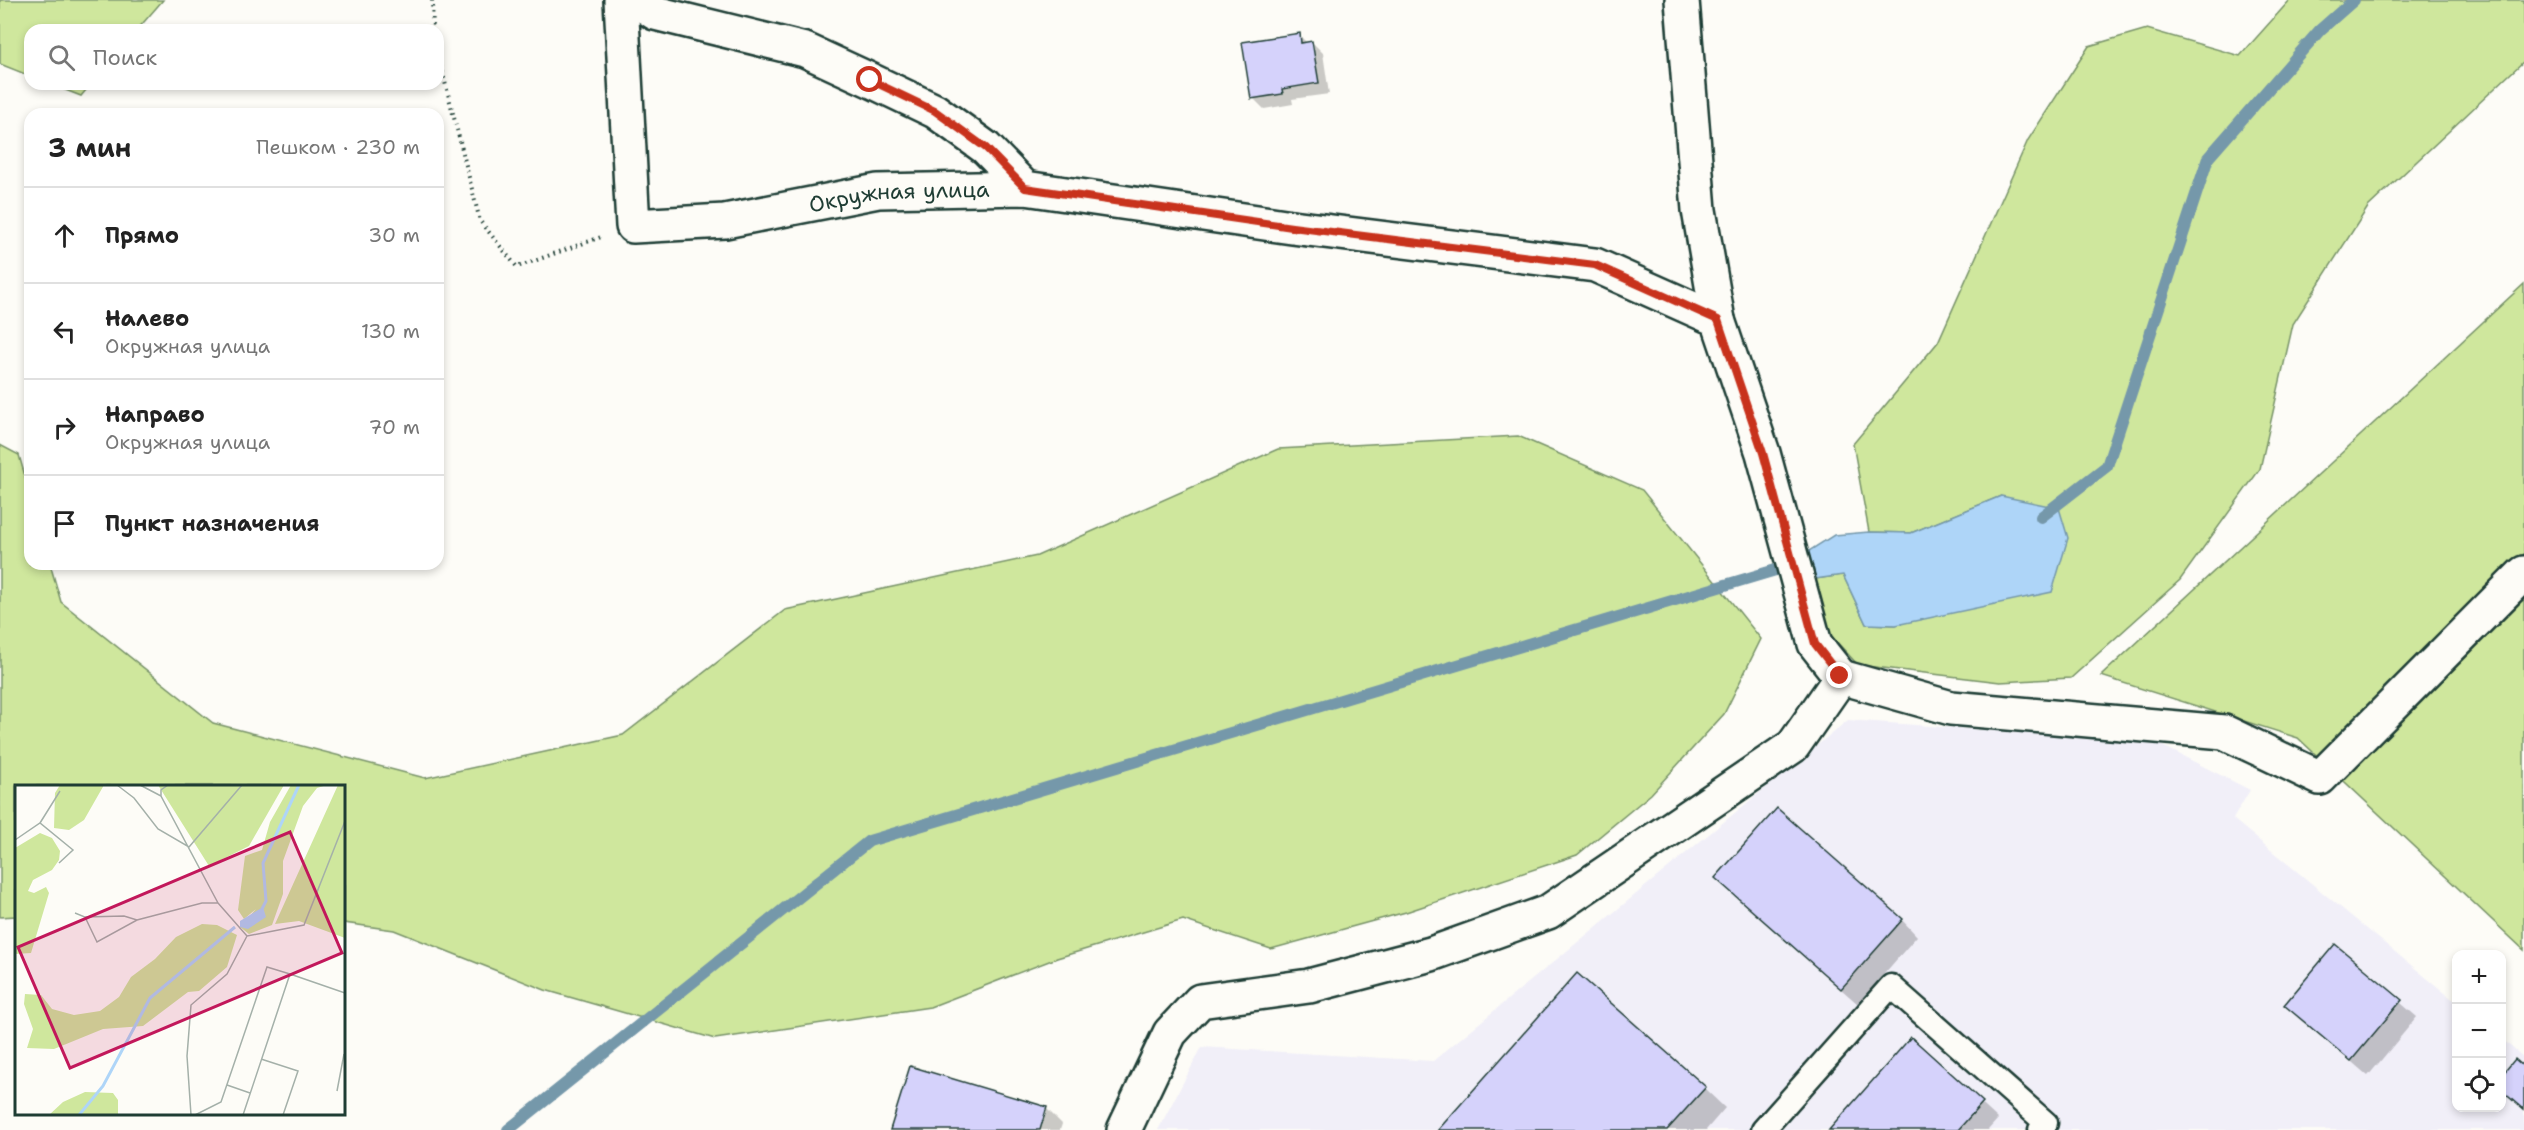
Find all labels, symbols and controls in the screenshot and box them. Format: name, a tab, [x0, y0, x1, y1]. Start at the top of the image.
search box	[24, 24, 444, 90]
icon: search	[45, 41, 78, 74]
text: Поиск	[93, 43, 157, 72]
route start	[856, 66, 882, 92]
text: 3 мин	[48, 130, 131, 165]
text: Пешком · 230 m	[256, 134, 420, 160]
street label: Окружная улица	[806, 175, 990, 219]
icon: ahead	[48, 219, 81, 252]
text: Прямо	[105, 221, 179, 250]
text: 30 m	[368, 222, 420, 248]
text: Налево	[105, 304, 189, 333]
icon: left	[48, 315, 81, 348]
text: 130 m	[361, 318, 420, 344]
text: Окружная улица	[105, 333, 270, 359]
text: Направо	[105, 400, 205, 429]
icon: right	[48, 411, 81, 444]
text: 70 m	[368, 414, 420, 440]
text: Окружная улица	[105, 429, 270, 455]
icon: arrive	[48, 507, 81, 540]
text: Пункт назначения	[105, 509, 319, 538]
route end	[1826, 662, 1852, 688]
inset map	[15, 785, 345, 1115]
map controls	[2452, 950, 2506, 1112]
button: +	[2452, 950, 2506, 1004]
button: −	[2452, 1004, 2506, 1058]
button: locate	[2452, 1058, 2506, 1112]

